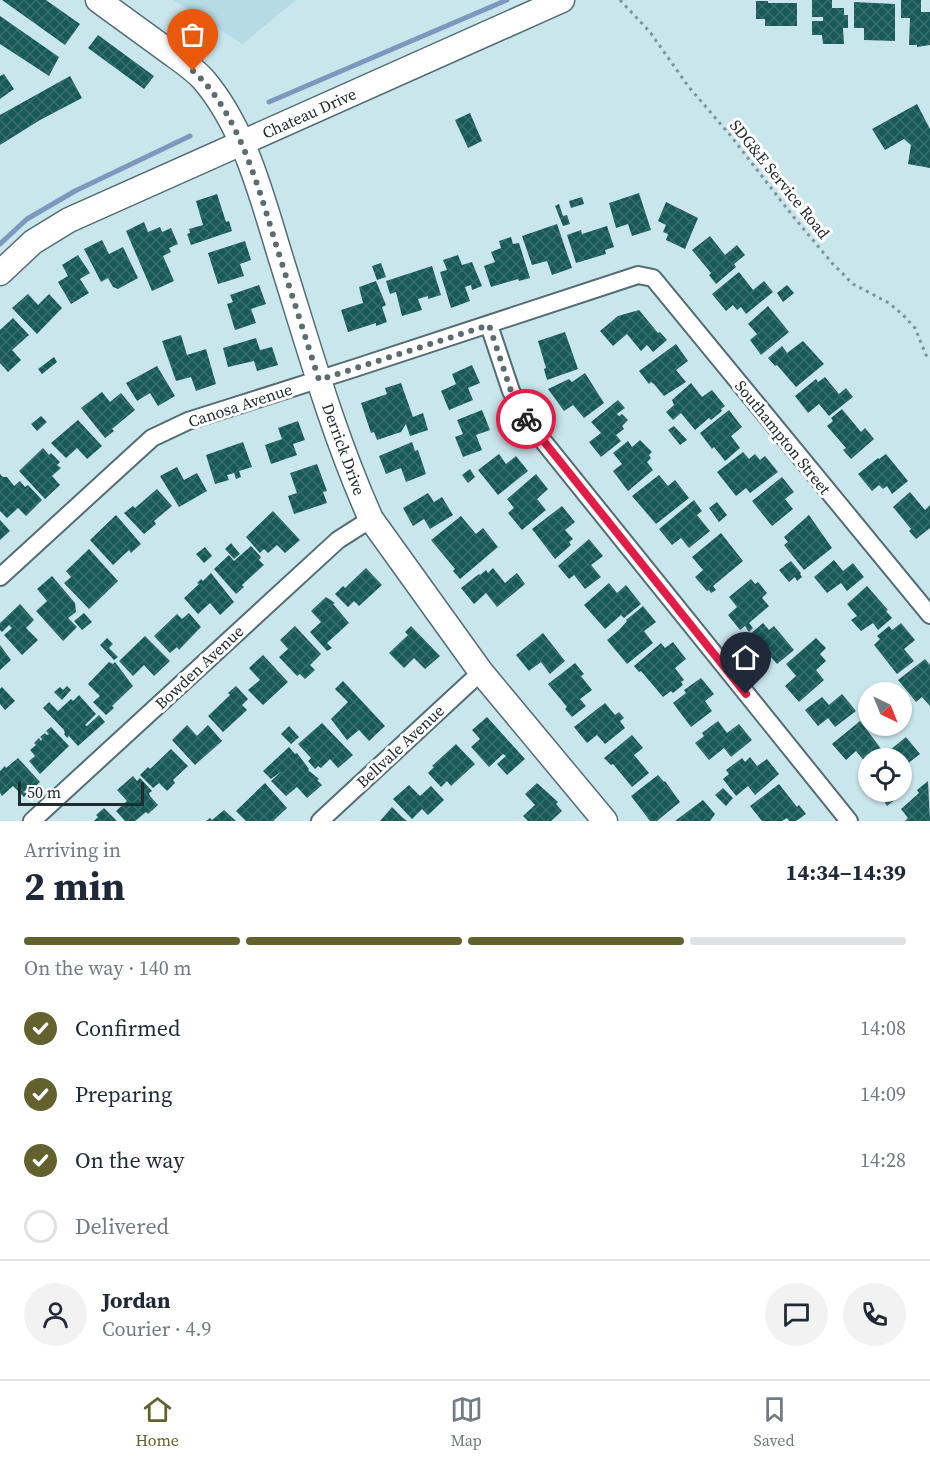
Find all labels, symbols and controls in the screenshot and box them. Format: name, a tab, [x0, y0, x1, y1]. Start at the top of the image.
pin	[167, 9, 218, 71]
icon: bag	[176, 18, 209, 51]
street label: Chateau Drive	[258, 82, 360, 144]
street label: SDG&E Service Road	[725, 115, 835, 243]
street label: Southampton Street	[730, 375, 836, 499]
street label: Canosa Avenue	[185, 378, 295, 432]
courier	[496, 389, 556, 449]
street label: Derrick Drive	[317, 400, 371, 498]
icon: bike	[510, 403, 543, 436]
street label: Bowden Avenue	[150, 620, 248, 714]
pin	[720, 632, 771, 694]
icon: home	[729, 641, 762, 674]
north arrow	[858, 682, 912, 736]
map controls	[858, 682, 912, 802]
street label: Bellvale Avenue	[351, 700, 449, 792]
button: locate	[858, 748, 912, 802]
scale bar	[18, 779, 144, 806]
text: 50 m	[27, 781, 61, 803]
text: Arriving in	[24, 836, 121, 864]
text: 14:34–14:39	[786, 857, 906, 887]
text: 2 min	[24, 860, 125, 913]
text: On the way · 140 m	[24, 954, 191, 982]
icon: check	[24, 1012, 57, 1045]
text: Confirmed	[75, 1013, 180, 1043]
text: 14:08	[860, 1014, 906, 1042]
icon: check	[24, 1078, 57, 1111]
text: Preparing	[75, 1079, 172, 1109]
text: 14:09	[860, 1080, 906, 1108]
icon: check	[24, 1144, 57, 1177]
text: On the way	[75, 1145, 184, 1175]
text: 14:28	[860, 1146, 906, 1174]
text: Delivered	[75, 1211, 169, 1241]
button: person	[24, 1283, 87, 1346]
button: chat	[765, 1283, 828, 1346]
button: phone	[843, 1283, 906, 1346]
text: Jordan	[102, 1285, 170, 1315]
text: Courier · 4.9	[102, 1315, 211, 1343]
tab: Home	[135, 1393, 179, 1451]
tab: Map	[450, 1393, 483, 1451]
tab: Saved	[754, 1393, 795, 1451]

